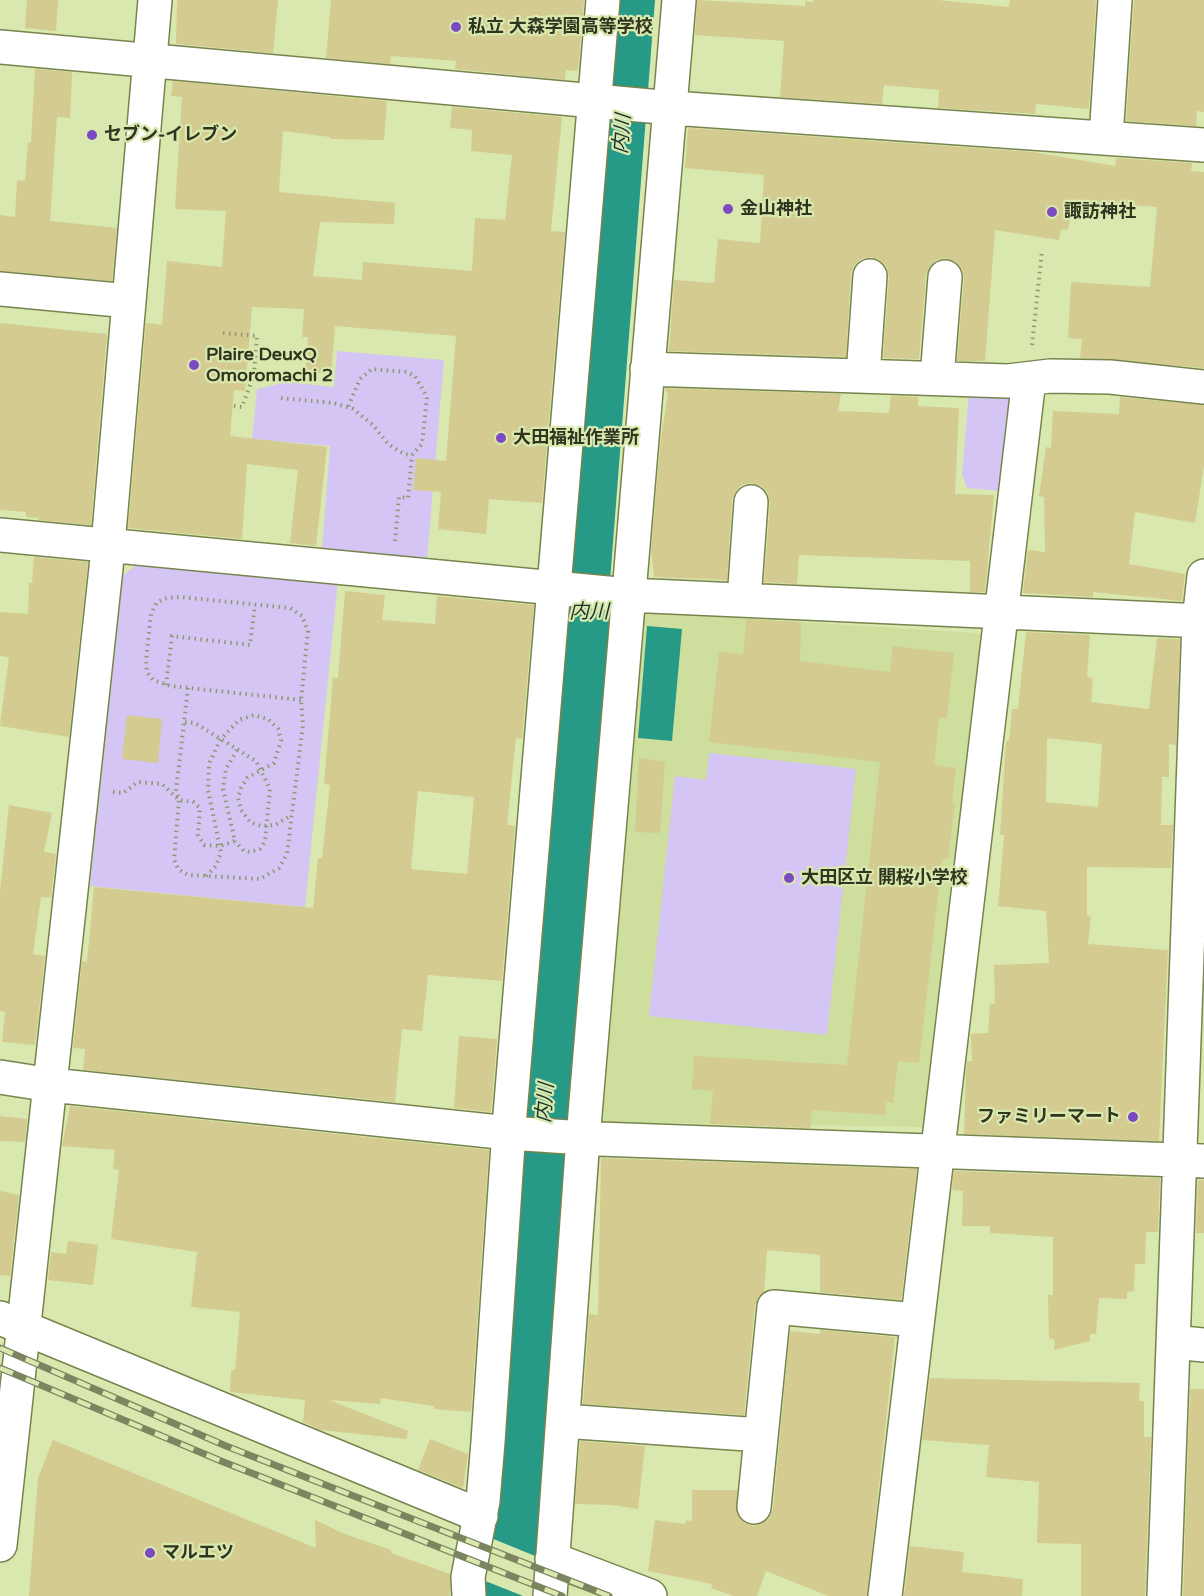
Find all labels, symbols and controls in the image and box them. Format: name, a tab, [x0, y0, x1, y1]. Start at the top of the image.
place label: 私立 大森学園高等学校	[468, 16, 653, 38]
marker: 私立 大森学園高等学校	[449, 20, 463, 34]
water label: 内川	[609, 113, 637, 155]
place label: セブン-イレブン	[104, 124, 237, 146]
marker: セブン-イレブン	[85, 128, 99, 142]
place label: 金山神社	[740, 198, 812, 220]
place label: 諏訪神社	[1064, 201, 1136, 223]
marker: 金山神社	[721, 202, 735, 216]
marker: 諏訪神社	[1045, 205, 1059, 219]
place label: Plaire DeuxQ Omoromachi 2	[206, 344, 333, 386]
marker: Plaire DeuxQ Omoromachi 2	[187, 358, 201, 372]
place label: 大田福祉作業所	[513, 427, 639, 449]
marker: 大田福祉作業所	[494, 431, 508, 445]
water label: 内川	[569, 601, 609, 625]
place label: 大田区立 開桜小学校	[801, 867, 968, 889]
marker: 大田区立 開桜小学校	[782, 871, 796, 885]
water label: 内川	[532, 1082, 560, 1124]
place label: ファミリーマート	[977, 1106, 1121, 1128]
marker: ファミリーマート	[1126, 1110, 1140, 1124]
place label: マルエツ	[162, 1542, 234, 1564]
marker: マルエツ	[143, 1546, 157, 1560]

